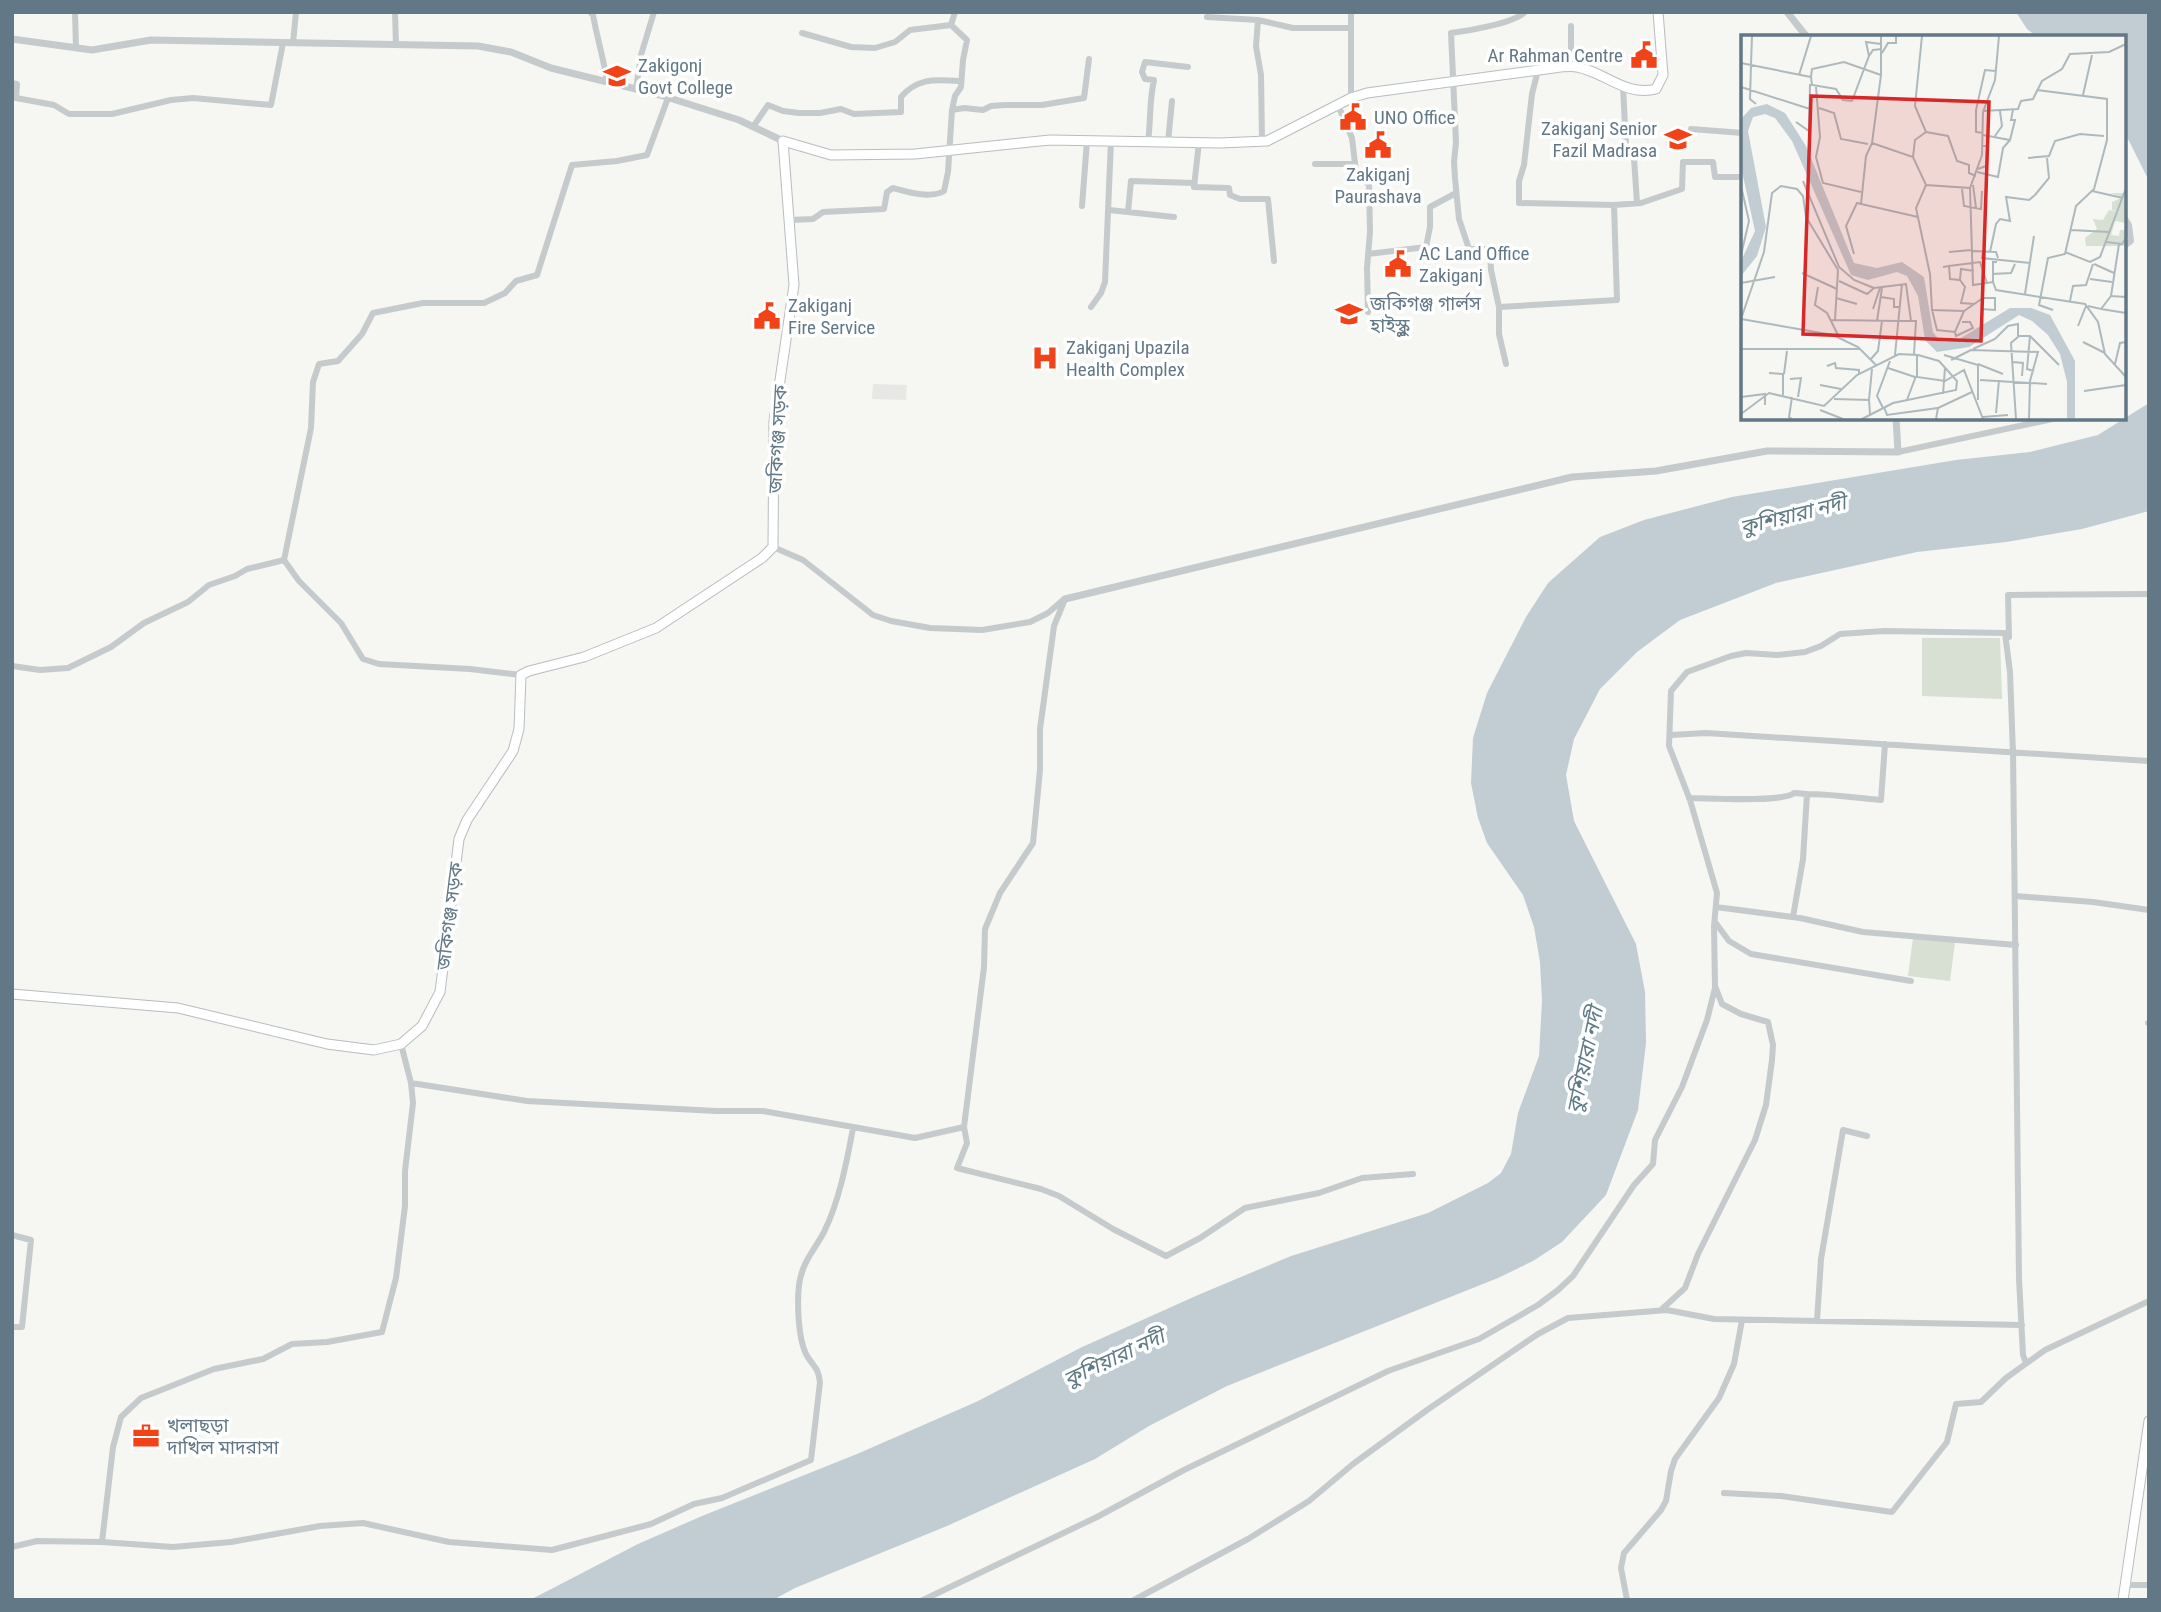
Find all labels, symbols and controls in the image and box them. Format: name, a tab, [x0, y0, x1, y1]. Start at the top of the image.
inset map	[1741, 35, 2126, 420]
public building icon: Ar Rahman Centre	[1629, 40, 1659, 70]
place label: Ar Rahman Centre	[1488, 44, 1623, 67]
place label: Zakigonj Govt College	[638, 54, 733, 99]
school or university icon: Zakigonj Govt College	[602, 61, 632, 91]
public building icon: UNO Office	[1338, 102, 1368, 132]
place label: UNO Office	[1374, 106, 1456, 129]
place label: Zakiganj Senior Fazil Madrasa	[1541, 117, 1657, 162]
school or university icon: Zakiganj Senior Fazil Madrasa	[1663, 124, 1693, 154]
public building icon: Zakiganj Paurashava	[1363, 130, 1393, 160]
place label: Zakiganj Paurashava	[1334, 163, 1422, 208]
place label: AC Land Office Zakiganj	[1419, 242, 1529, 287]
public building icon: AC Land Office Zakiganj	[1383, 249, 1413, 279]
place label: জকিগঞ্জ গার্লস হাইস্কুল	[1369, 292, 1482, 338]
place label: Zakiganj Fire Service	[788, 294, 875, 339]
school or university icon: জকিগঞ্জ গার্লস হাইস্কুল	[1334, 299, 1364, 329]
public building icon: Zakiganj Fire Service	[752, 301, 782, 331]
place label: Zakiganj Upazila Health Complex	[1066, 336, 1190, 381]
hospital icon: Zakiganj Upazila Health Complex	[1030, 343, 1060, 373]
street label: জকিগঞ্জ সড়ক	[763, 384, 792, 495]
water label: কুশিয়ারা নদী	[1737, 488, 1853, 540]
street label: জকিগঞ্জ সড়ক	[431, 860, 468, 972]
water label: কুশিয়ারা নদী	[1561, 1000, 1609, 1115]
water label: কুশিয়ারা নদী	[1059, 1321, 1172, 1392]
place label: খলাছড়া দাখিল মাদরাসা	[166, 1414, 280, 1459]
office icon: খলাছড়া দাখিল মাদরাসা	[131, 1421, 161, 1451]

